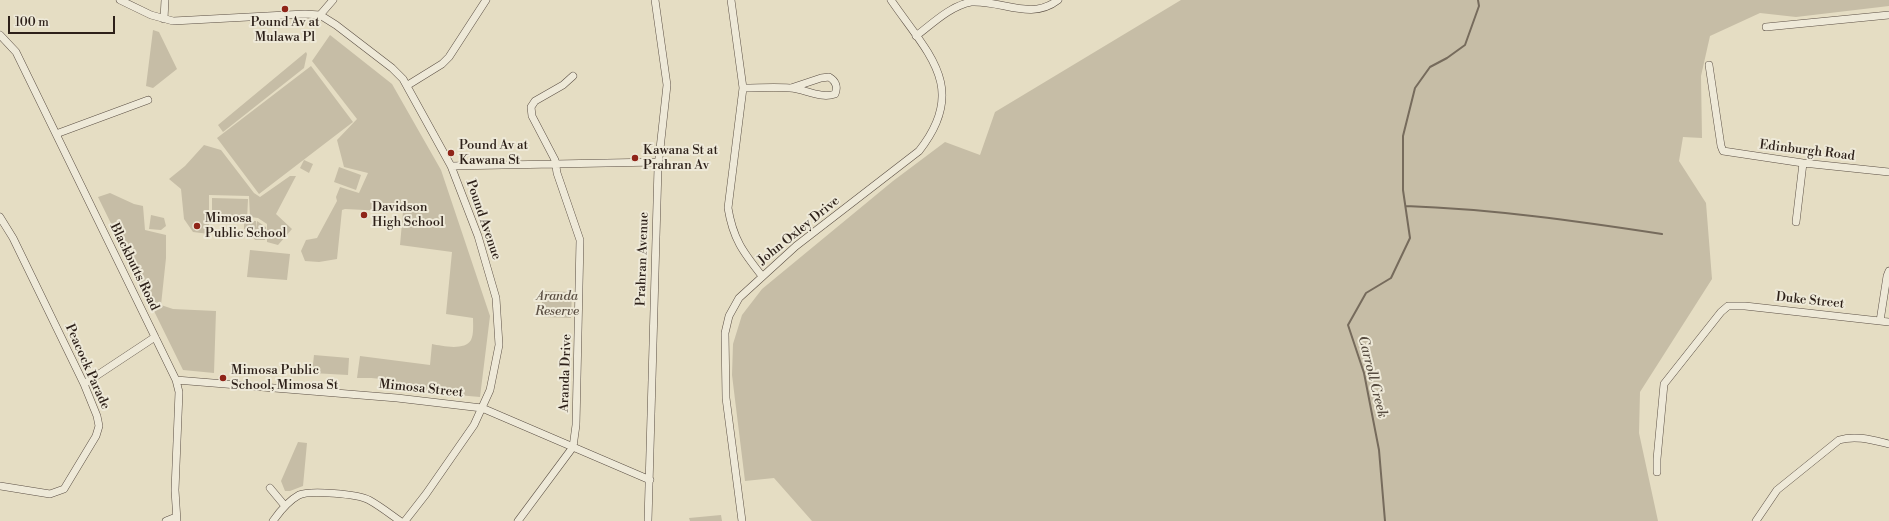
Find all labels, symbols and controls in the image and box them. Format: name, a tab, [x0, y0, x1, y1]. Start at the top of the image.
marker: Pound Av at Mulawa Pl	[280, 4, 290, 14]
scale bar	[10, 8, 117, 34]
text: 100 m	[15, 15, 49, 30]
place label: Pound Av at Mulawa Pl	[250, 15, 320, 46]
street label: Edinburgh Road	[1758, 137, 1856, 165]
place label: Pound Av at Kawana St	[459, 138, 528, 169]
place label: Kawana St at Prahran Av	[643, 143, 718, 174]
marker: Pound Av at Kawana St	[446, 148, 456, 158]
marker: Kawana St at Prahran Av	[630, 153, 640, 163]
street label: Pound Avenue	[462, 178, 504, 262]
street label: John Oxley Drive	[755, 193, 843, 269]
place label: Davidson High School	[372, 200, 444, 231]
marker: Davidson High School	[359, 210, 369, 220]
place label: Mimosa Public School	[205, 211, 286, 242]
street label: Prahran Avenue	[634, 212, 652, 306]
street label: Blackbutts Road	[106, 221, 162, 313]
marker: Mimosa Public School	[192, 221, 202, 231]
park label: Aranda Reserve	[535, 289, 579, 320]
street label: Duke Street	[1775, 290, 1845, 312]
street label: Peacock Parade	[61, 322, 113, 412]
street label: Aranda Drive	[557, 333, 575, 413]
water label: Carroll Creek	[1354, 334, 1390, 420]
place label: Mimosa Public School, Mimosa St	[231, 363, 338, 394]
marker: Mimosa Public School, Mimosa St	[218, 373, 228, 383]
street label: Mimosa Street	[378, 377, 464, 401]

